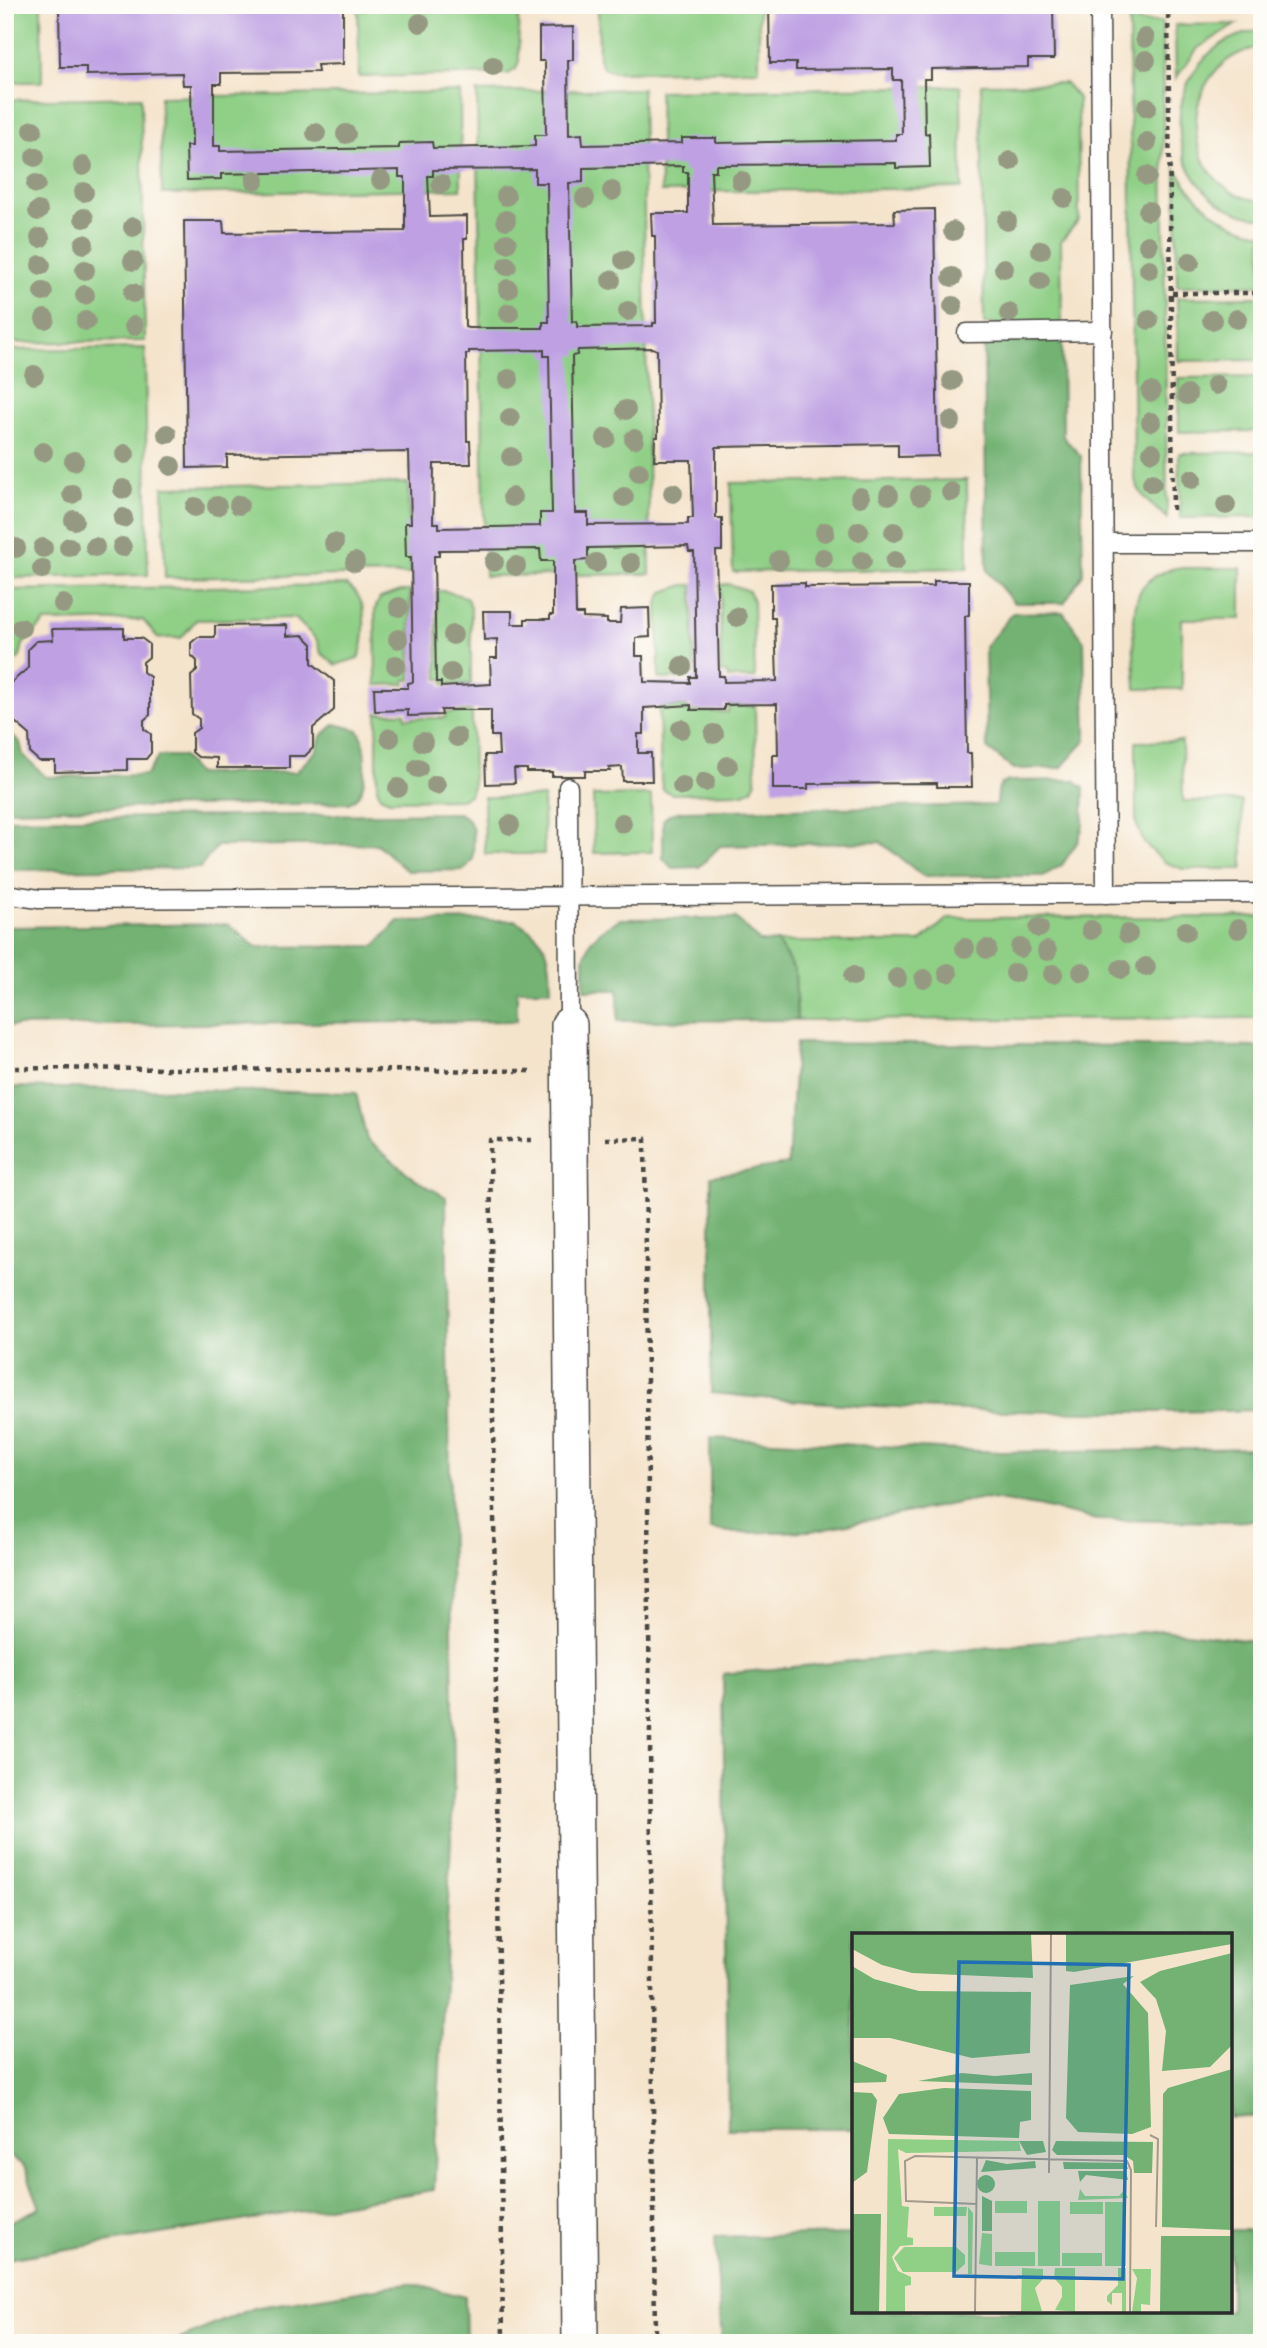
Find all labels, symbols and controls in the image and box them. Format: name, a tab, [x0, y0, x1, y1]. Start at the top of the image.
inset map	[852, 1933, 1232, 2313]

